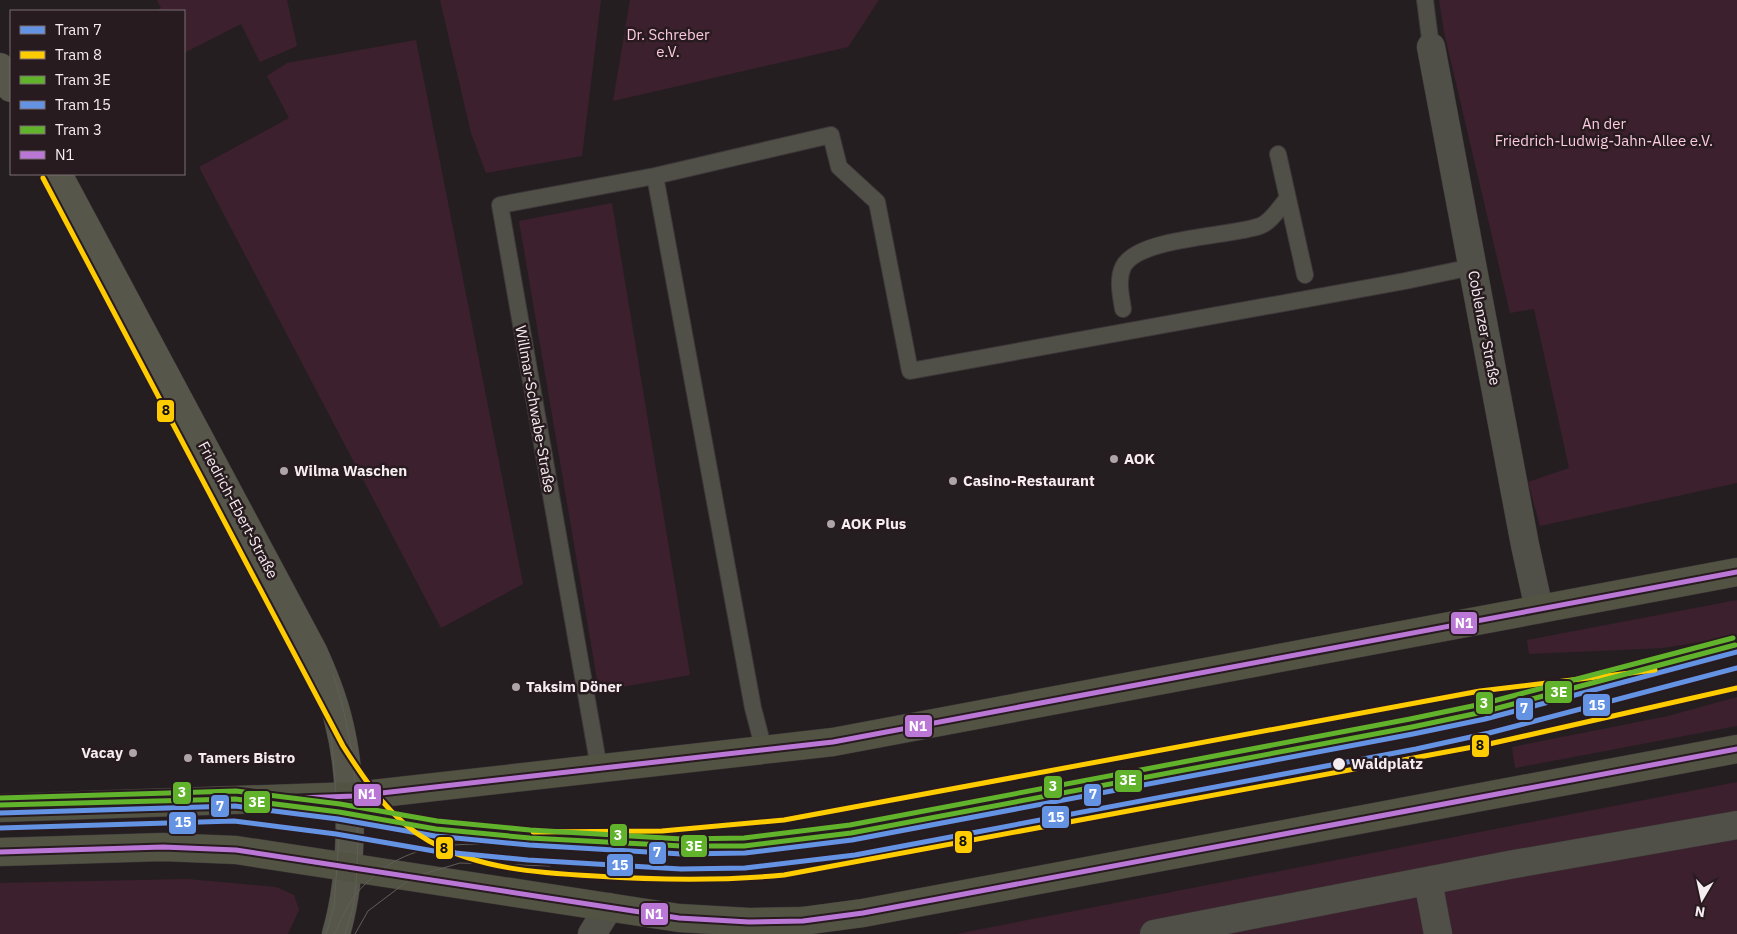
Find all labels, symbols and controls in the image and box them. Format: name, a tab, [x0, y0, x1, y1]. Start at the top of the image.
legend	[10, 10, 185, 175]
text: Tram 7	[55, 20, 102, 39]
park label: Dr. Schreber e.V.	[627, 25, 710, 61]
text: Tram 8	[55, 45, 102, 64]
text: Tram 3E	[55, 70, 111, 89]
text: Tram 15	[55, 95, 111, 114]
park label: An der Friedrich-Ludwig-Jahn-Allee e.V.	[1495, 114, 1713, 150]
text: Tram 3	[55, 120, 102, 139]
text: N1	[55, 145, 75, 164]
street label: Coblenzer Straße	[1464, 269, 1505, 387]
street label: Willmar-Schwabe-Straße	[511, 324, 560, 494]
line badge: 8	[156, 399, 175, 423]
text: 8	[162, 401, 170, 419]
street label: Friedrich-Ebert-Straße	[194, 438, 283, 582]
place label: AOK	[1124, 449, 1156, 468]
marker: AOK	[1108, 453, 1120, 465]
place label: Wilma Waschen	[294, 461, 407, 480]
marker: Wilma Waschen	[278, 465, 290, 477]
place label: Casino-Restaurant	[963, 471, 1095, 490]
marker: Casino-Restaurant	[947, 475, 959, 487]
place label: AOK Plus	[841, 514, 907, 533]
marker: AOK Plus	[825, 518, 837, 530]
line badge: N1	[1450, 611, 1478, 635]
text: N1	[1455, 614, 1474, 632]
place label: Taksim Döner	[526, 677, 622, 696]
line badge: 3E	[1544, 680, 1573, 704]
marker: Taksim Döner	[510, 681, 522, 693]
text: 3E	[1551, 683, 1567, 701]
line badge: 3	[1475, 691, 1494, 715]
line badge: 15	[1582, 693, 1611, 717]
text: 3	[1480, 694, 1488, 712]
text: 15	[1589, 696, 1605, 714]
line badge: 7	[1515, 697, 1534, 721]
text: 7	[1520, 699, 1528, 717]
line badge: N1	[904, 714, 933, 738]
text: N1	[909, 717, 928, 735]
line badge: 8	[1471, 734, 1490, 758]
text: 8	[1476, 736, 1484, 754]
place label: Vacay	[81, 743, 123, 762]
marker: Vacay	[127, 747, 139, 759]
place label: Tamers Bistro	[198, 748, 295, 767]
marker: Tamers Bistro	[182, 752, 194, 764]
place label: Waldplatz	[1351, 754, 1423, 773]
marker: Waldplatz	[1331, 756, 1347, 772]
line badge: 3E	[1114, 769, 1143, 793]
text: 3E	[1120, 771, 1136, 789]
line badge: 3	[1043, 775, 1063, 799]
text: 3	[1049, 777, 1057, 795]
line badge: 3	[172, 781, 192, 805]
text: 3	[178, 783, 186, 801]
line badge: N1	[353, 783, 382, 807]
line badge: 7	[1083, 783, 1102, 807]
text: N1	[358, 785, 377, 803]
text: 7	[1089, 785, 1097, 803]
line badge: 3E	[243, 790, 271, 814]
text: 3E	[249, 793, 265, 811]
line badge: 7	[210, 794, 230, 818]
text: 7	[216, 797, 224, 815]
line badge: 15	[1041, 805, 1070, 829]
text: 15	[1048, 808, 1064, 826]
line badge: 15	[168, 811, 197, 835]
text: 15	[175, 813, 191, 831]
line badge: 3	[609, 823, 628, 847]
text: 3	[614, 826, 622, 844]
line badge: 8	[954, 830, 973, 854]
text: 8	[959, 832, 967, 850]
line badge: 3E	[680, 834, 708, 858]
line badge: 8	[435, 836, 454, 860]
text: 3E	[686, 837, 702, 855]
text: 8	[440, 839, 448, 857]
line badge: 7	[648, 841, 667, 865]
text: 7	[653, 843, 661, 861]
line badge: 15	[606, 853, 634, 877]
text: 15	[612, 856, 628, 874]
north arrow	[1677, 874, 1727, 924]
line badge: N1	[640, 902, 669, 926]
text: N	[1694, 902, 1706, 922]
text: N1	[645, 905, 664, 923]

